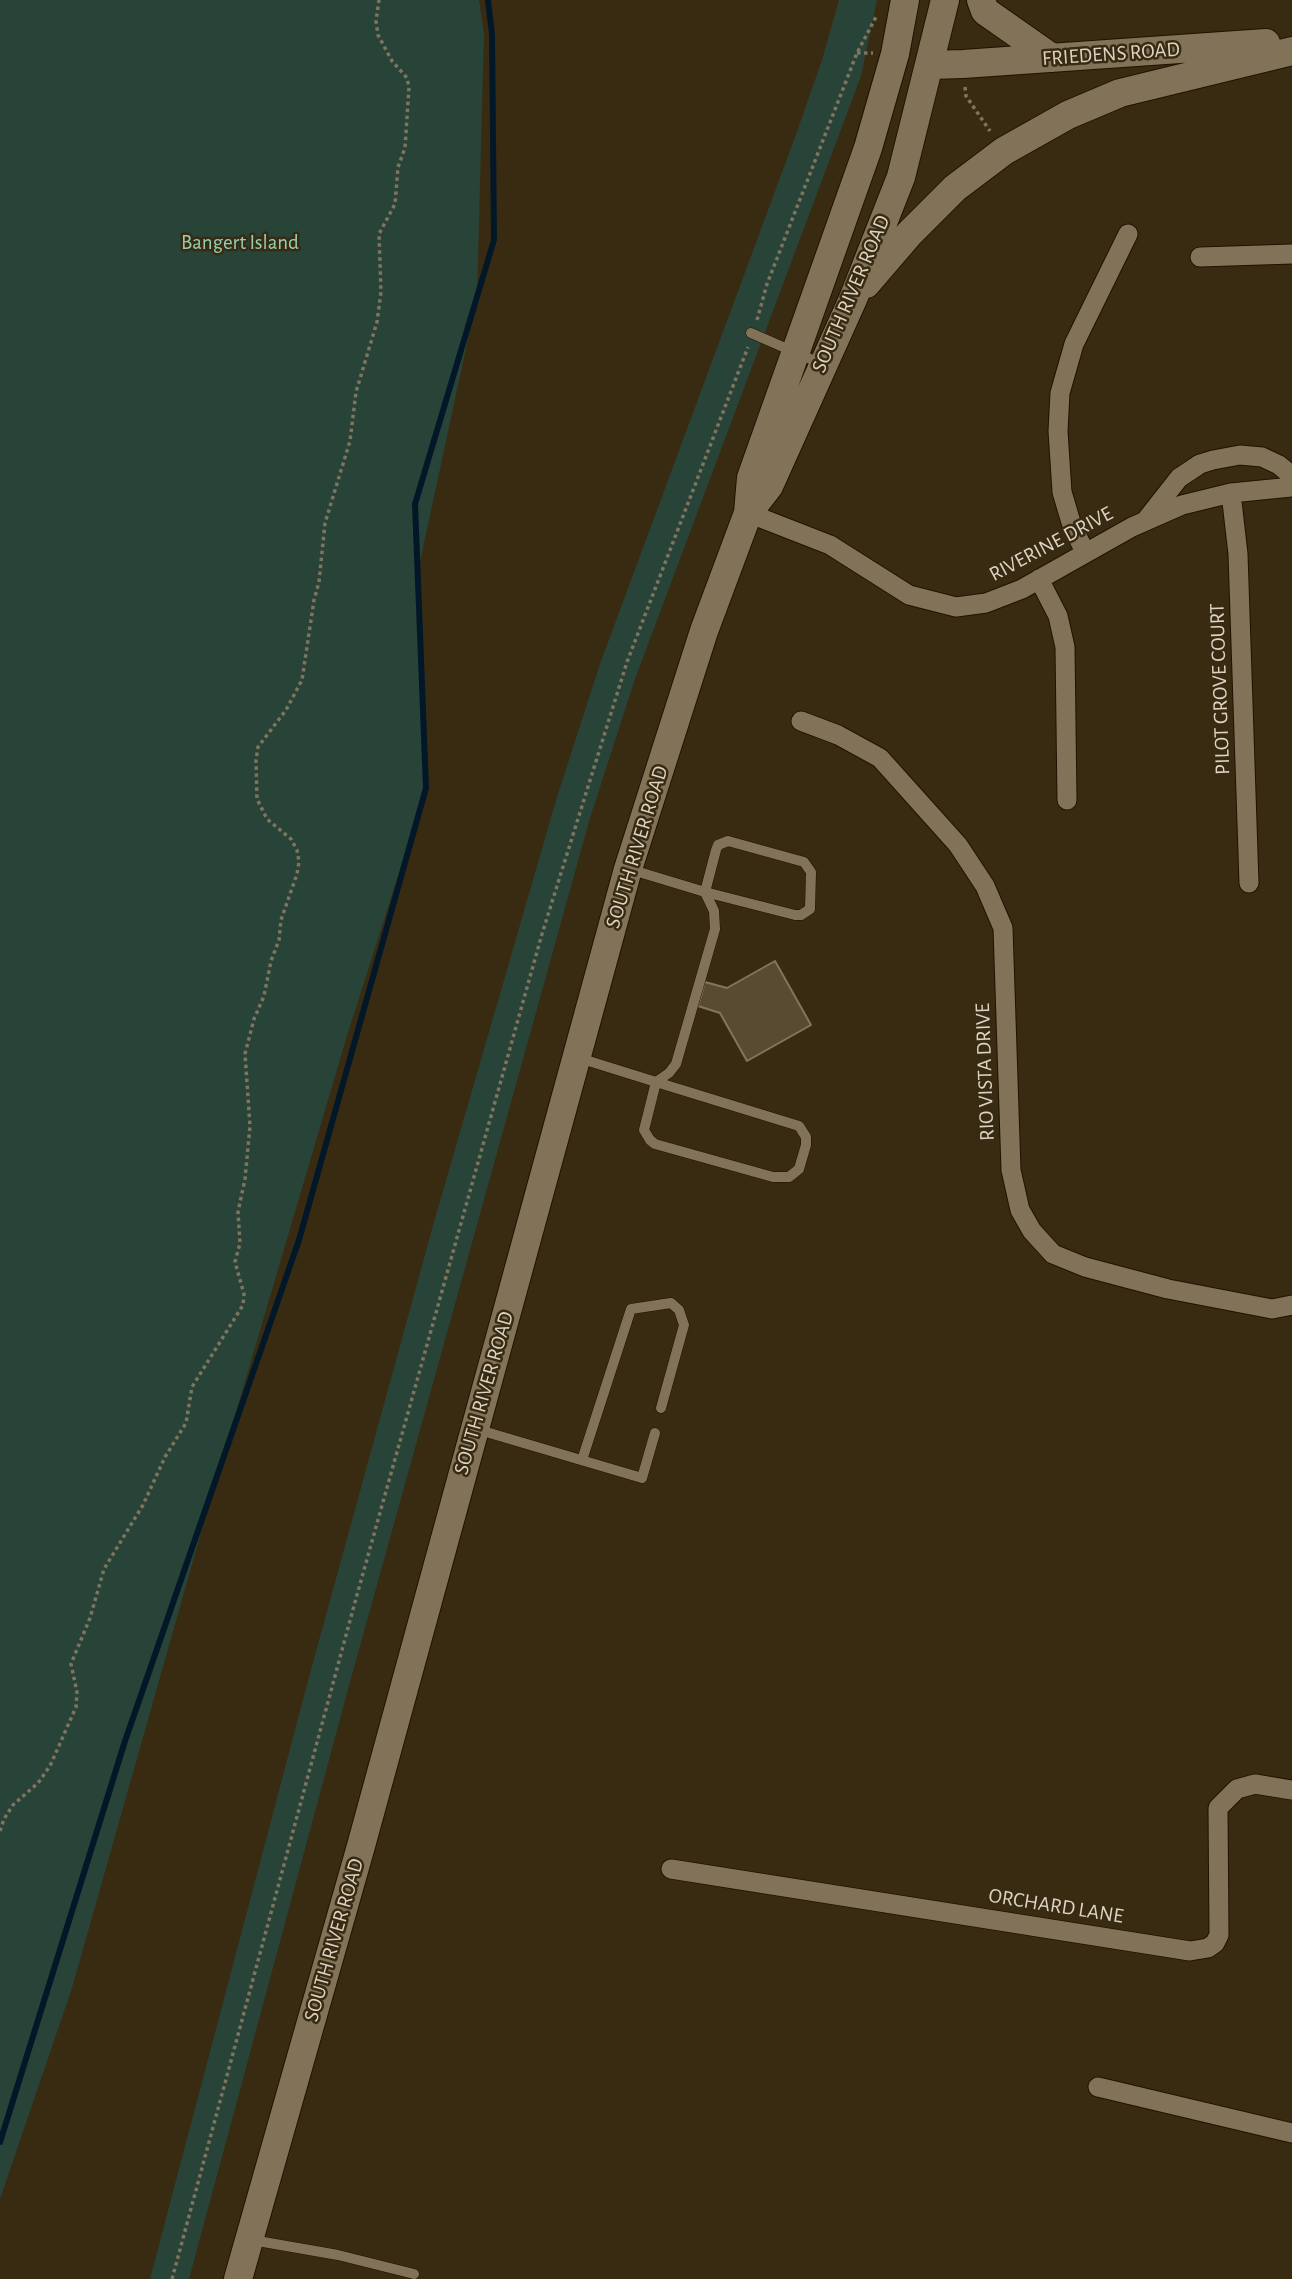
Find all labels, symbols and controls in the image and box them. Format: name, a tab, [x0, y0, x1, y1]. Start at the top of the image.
street label: FRIEDENS ROAD	[1041, 37, 1181, 71]
street label: SOUTH RIVER ROAD	[806, 211, 896, 377]
park label: Bangert Island	[181, 230, 299, 256]
street label: RIVERINE DRIVE	[985, 501, 1117, 587]
street label: PILOT GROVE COURT	[1204, 603, 1236, 775]
street label: SOUTH RIVER ROAD	[600, 763, 674, 931]
street label: RIO VISTA DRIVE	[970, 1003, 1000, 1141]
street label: SOUTH RIVER ROAD	[449, 1308, 519, 1478]
street label: SOUTH RIVER ROAD	[299, 1855, 369, 2025]
street label: ORCHARD LANE	[987, 1883, 1125, 1929]

